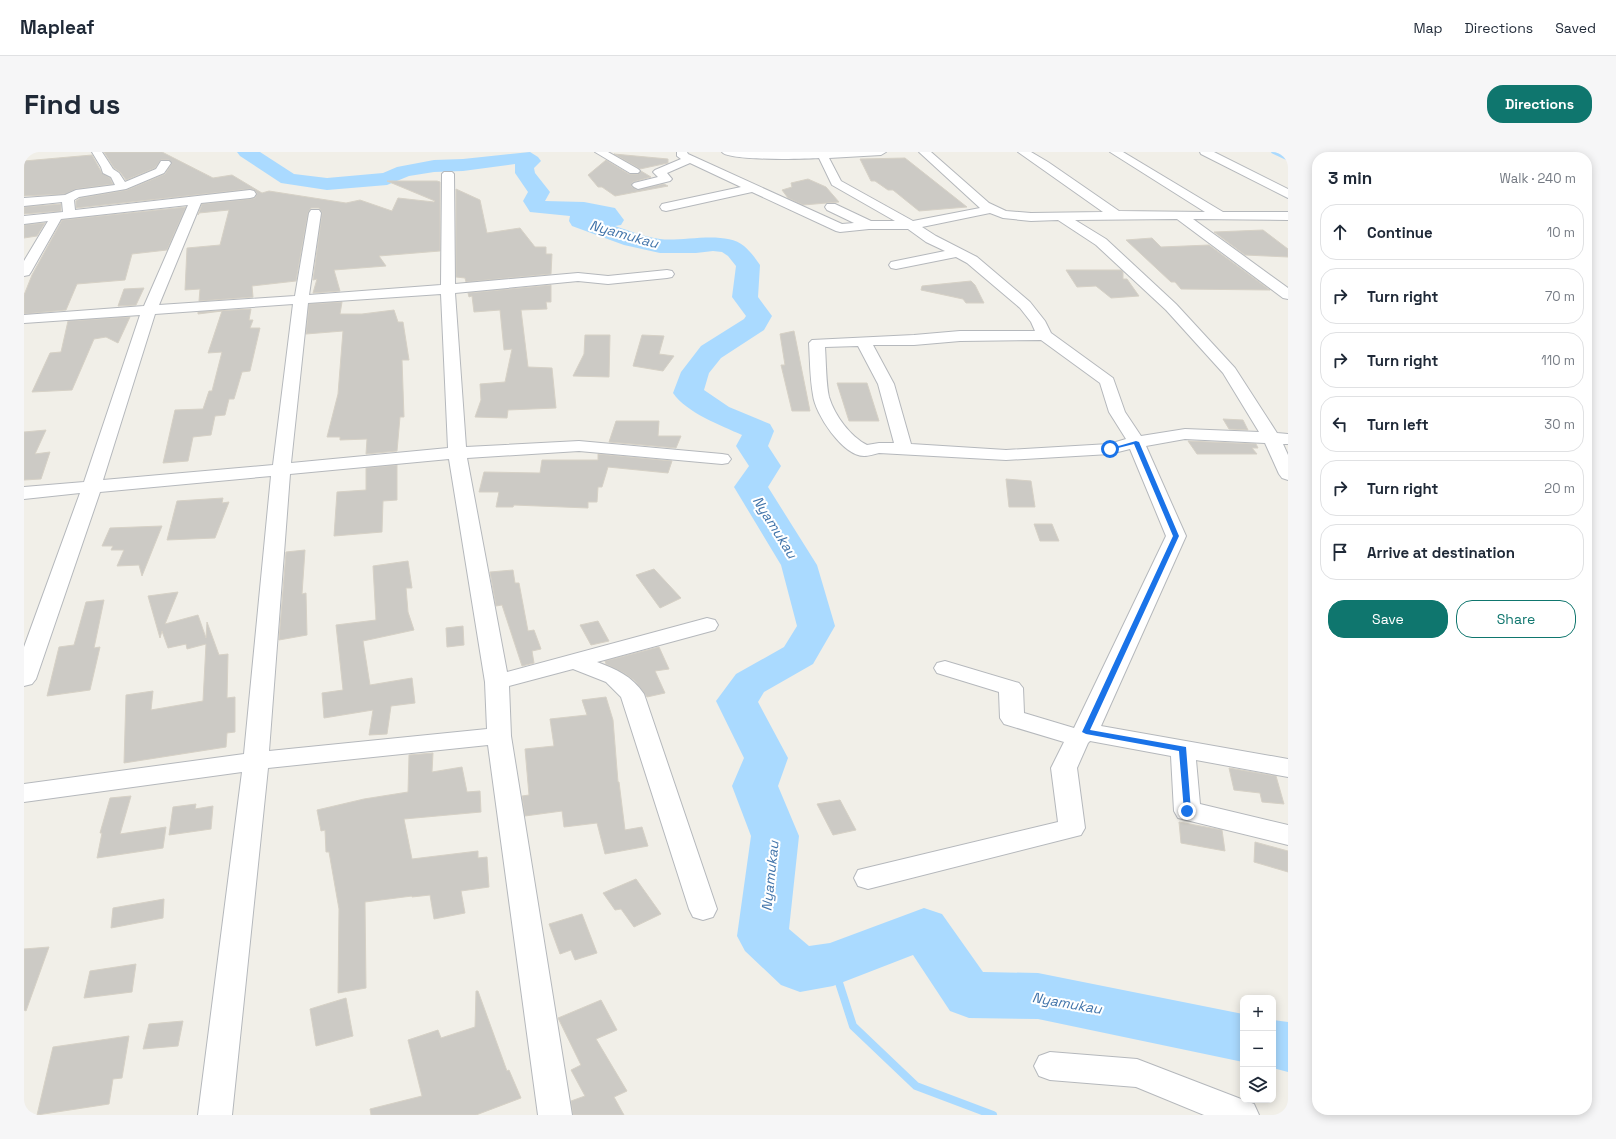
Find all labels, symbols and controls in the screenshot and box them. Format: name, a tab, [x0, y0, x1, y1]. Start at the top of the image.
text: Mapleaf	[20, 15, 94, 40]
text: Map	[1413, 19, 1443, 37]
text: Directions	[1465, 19, 1533, 37]
text: Saved	[1555, 19, 1596, 37]
button: Directions	[1487, 85, 1592, 123]
text: Find us	[24, 86, 121, 122]
text: 3 min	[1328, 167, 1372, 189]
text: Walk · 240 m	[1500, 170, 1576, 187]
water label: Nyamukau	[588, 216, 662, 253]
icon: ahead	[1329, 221, 1351, 243]
text: Continue	[1367, 223, 1433, 242]
text: 10 m	[1547, 224, 1575, 241]
icon: right	[1329, 285, 1351, 307]
text: Turn right	[1367, 287, 1438, 306]
text: 70 m	[1545, 288, 1575, 305]
icon: right	[1329, 349, 1351, 371]
text: Turn right	[1367, 351, 1438, 370]
text: 110 m	[1541, 352, 1575, 369]
icon: left	[1329, 413, 1351, 435]
text: Turn left	[1367, 415, 1429, 434]
text: 30 m	[1544, 416, 1575, 433]
route start	[1101, 440, 1119, 458]
icon: right	[1329, 477, 1351, 499]
text: Turn right	[1367, 479, 1438, 498]
text: 20 m	[1544, 480, 1575, 497]
water label: Nyamukau	[749, 492, 802, 563]
icon: arrive	[1329, 541, 1351, 563]
text: Arrive at destination	[1367, 543, 1515, 562]
button: Save	[1328, 600, 1448, 638]
button: Share	[1456, 600, 1576, 638]
route end	[1178, 802, 1196, 820]
water label: Nyamukau	[757, 839, 783, 912]
water label: Nyamukau	[1031, 988, 1105, 1018]
map controls	[1240, 995, 1276, 1103]
button: +	[1240, 995, 1276, 1031]
button: −	[1240, 1031, 1276, 1067]
button: layers	[1240, 1067, 1276, 1103]

